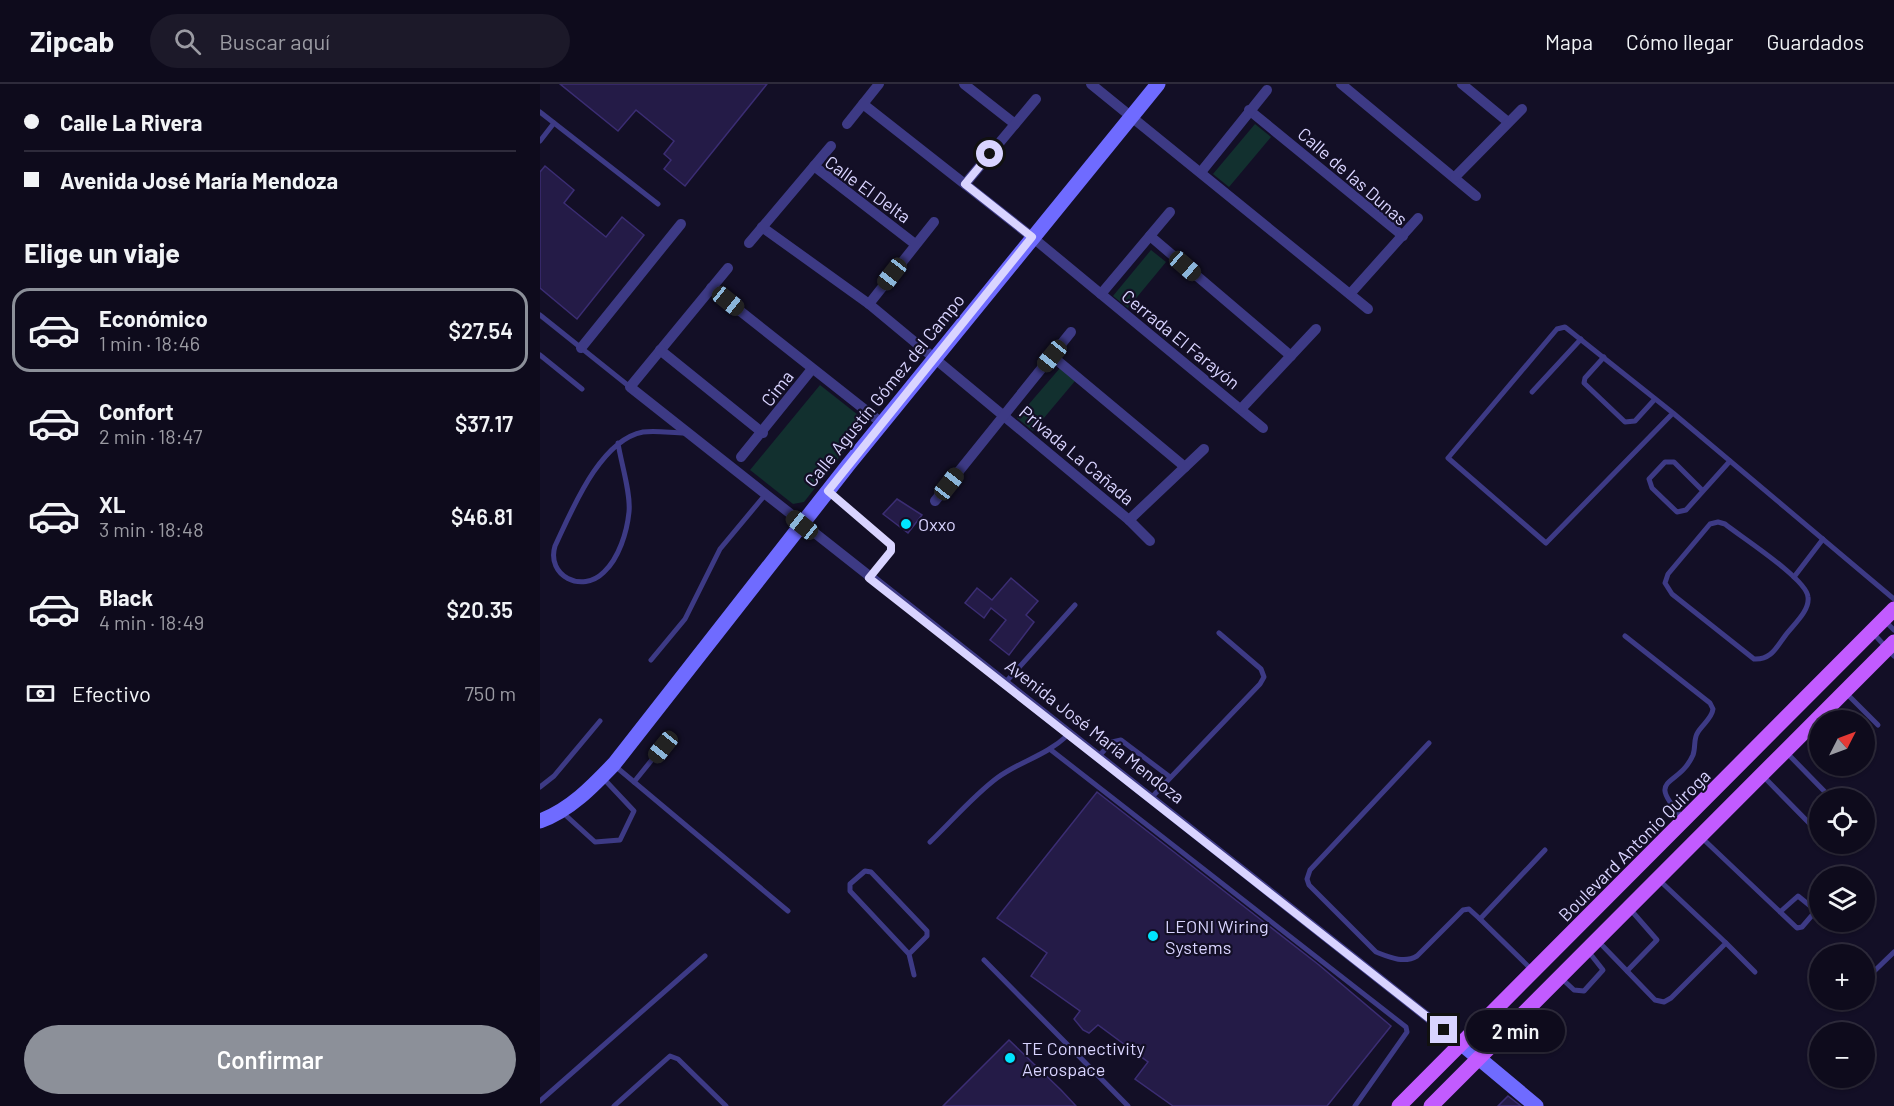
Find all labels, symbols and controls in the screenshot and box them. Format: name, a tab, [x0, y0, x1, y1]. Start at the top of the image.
search box	[150, 14, 570, 68]
text: Zipcab	[30, 24, 114, 58]
icon: search	[171, 25, 204, 58]
text: Buscar aquí	[219, 28, 330, 54]
text: Mapa	[1545, 29, 1593, 54]
text: Cómo llegar	[1626, 29, 1733, 54]
text: Guardados	[1766, 29, 1864, 54]
text: Calle La Rivera	[60, 109, 202, 135]
street label: Calle de las Dunas	[1294, 122, 1412, 230]
route start	[976, 140, 1003, 167]
street label: Calle El Delta	[821, 151, 915, 227]
text: Avenida José María Mendoza	[60, 167, 338, 193]
text: Elige un viaje	[24, 236, 180, 268]
car	[1166, 247, 1204, 285]
car	[874, 254, 910, 294]
car	[708, 283, 748, 319]
street label: Cerrada El Farayón	[1117, 285, 1245, 393]
street label: Calle Agustín Gómez del Campo	[799, 289, 969, 491]
icon: car	[27, 303, 81, 357]
text: Económico	[99, 305, 208, 331]
text: $27.54	[448, 317, 513, 343]
text: 1 min · 18:46	[99, 331, 200, 355]
car	[1034, 336, 1070, 376]
street label: Cima	[756, 366, 798, 410]
icon: car	[27, 396, 81, 450]
text: Confort	[99, 398, 174, 424]
street label: Privada La Cañada	[1015, 401, 1139, 509]
text: $37.17	[455, 410, 513, 436]
text: 2 min · 18:47	[99, 424, 202, 448]
car	[931, 464, 967, 504]
icon: car	[27, 489, 81, 543]
text: XL	[99, 491, 125, 517]
text: $46.81	[451, 503, 513, 529]
car	[782, 507, 822, 543]
place label: Oxxo	[918, 513, 956, 535]
text: 3 min · 18:48	[99, 517, 204, 541]
marker: Oxxo	[899, 517, 913, 531]
icon: car	[27, 582, 81, 636]
text: Black	[99, 584, 153, 610]
text: $20.35	[447, 596, 513, 622]
text: 4 min · 18:49	[99, 610, 204, 634]
street label: Avenida José María Mendoza	[1001, 654, 1189, 808]
icon: cash	[24, 677, 57, 710]
text: Efectivo	[72, 680, 151, 706]
text: 750 m	[464, 681, 516, 705]
north arrow	[1809, 710, 1875, 776]
map controls	[1809, 710, 1875, 1088]
car	[645, 727, 681, 767]
street label: Boulevard Antonio Quiroga	[1553, 764, 1715, 926]
button: locate	[1809, 788, 1875, 854]
button: layers	[1809, 866, 1875, 932]
place label: LEONI Wiring Systems	[1165, 915, 1269, 958]
marker: LEONI Wiring Systems	[1146, 929, 1160, 943]
button: +	[1809, 944, 1875, 1010]
callout: 2 min	[1465, 1009, 1564, 1051]
route end	[1430, 1016, 1457, 1043]
text: 2 min	[1492, 1019, 1539, 1043]
button: −	[1809, 1022, 1875, 1088]
button: Confirmar	[24, 1025, 516, 1094]
place label: TE Connectivity Aerospace	[1022, 1037, 1145, 1080]
marker: TE Connectivity Aerospace	[1003, 1051, 1017, 1065]

